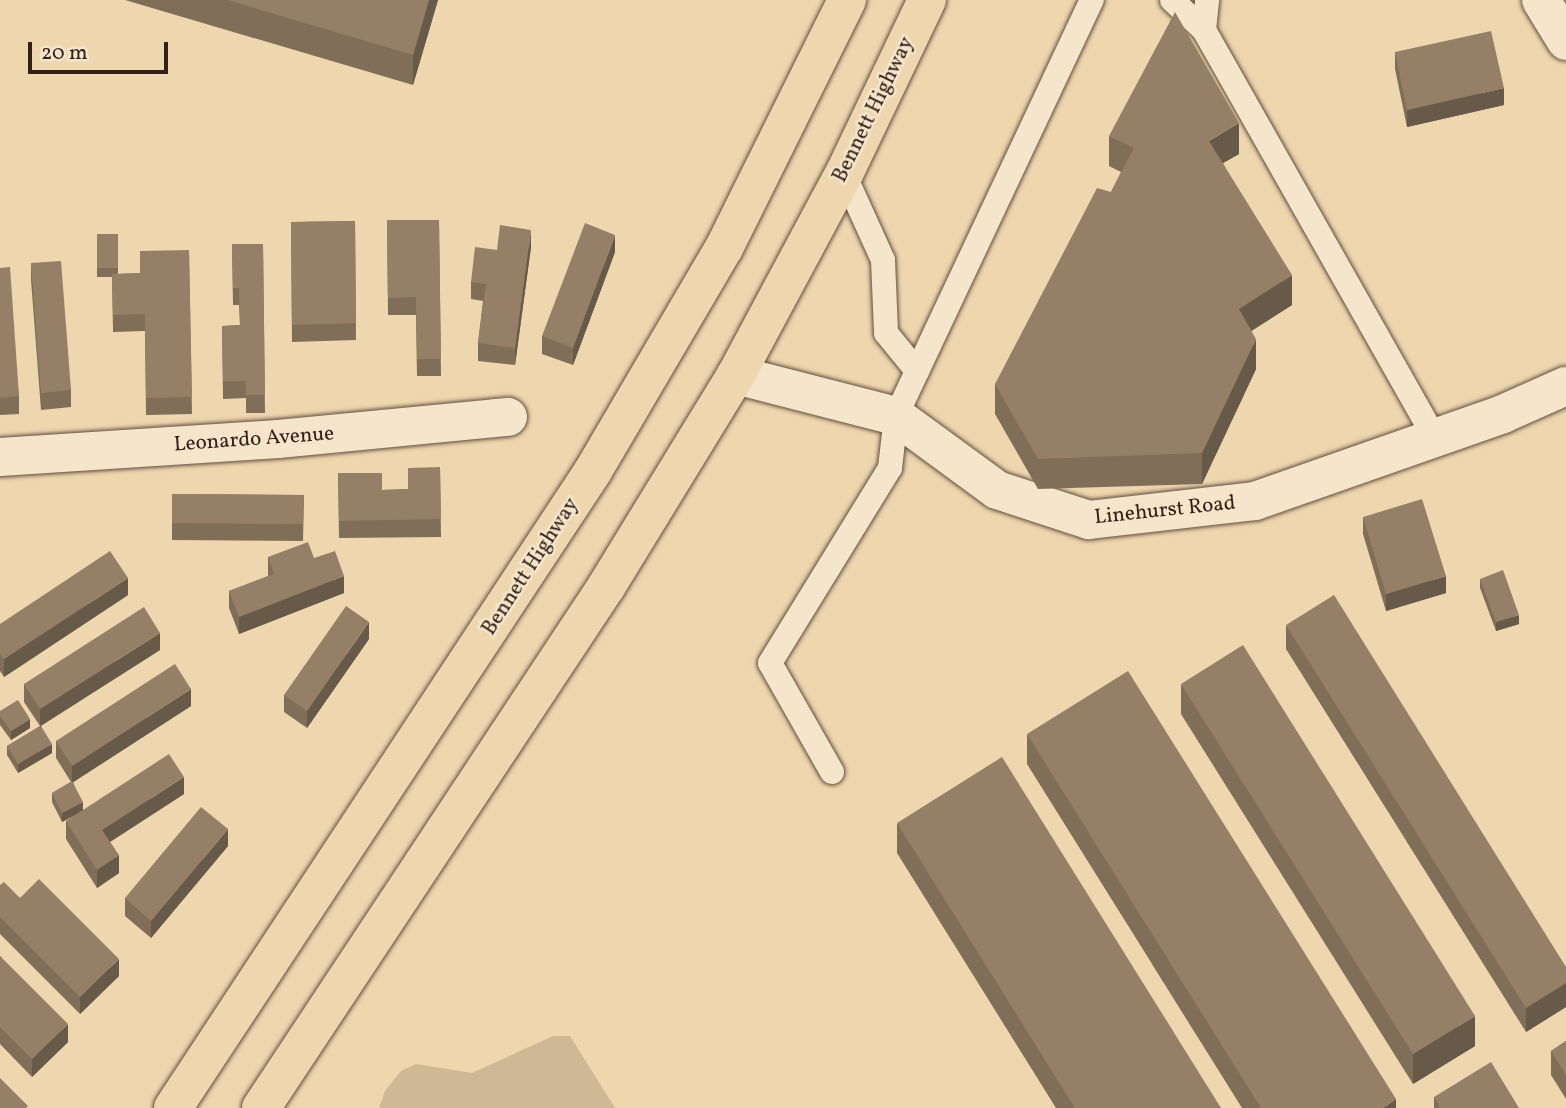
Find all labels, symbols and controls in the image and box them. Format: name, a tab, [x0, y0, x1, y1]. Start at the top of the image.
scale bar	[32, 28, 172, 72]
street label: Bennett Highway	[828, 33, 920, 187]
text: 20 m	[41, 39, 87, 68]
street label: Leonardo Avenue	[173, 422, 335, 458]
street label: Linehurst Road	[1093, 491, 1237, 531]
street label: Bennett Highway	[477, 494, 585, 640]

